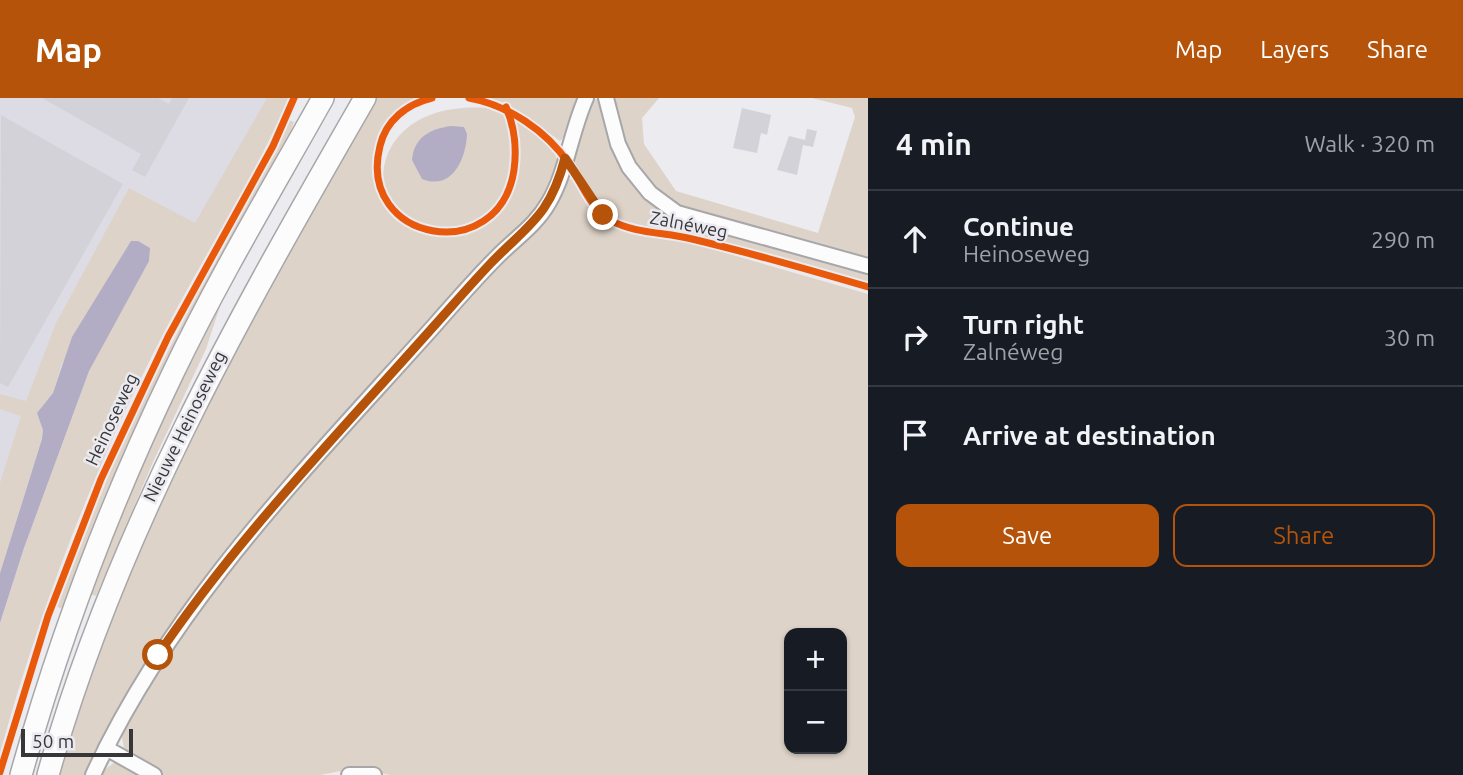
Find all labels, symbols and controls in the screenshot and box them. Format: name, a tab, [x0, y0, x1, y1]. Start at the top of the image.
text: Map	[35, 31, 102, 68]
text: Map	[1175, 36, 1222, 63]
text: Layers	[1260, 36, 1329, 63]
text: Share	[1367, 36, 1428, 63]
text: 4 min	[896, 127, 972, 161]
text: Walk · 320 m	[1304, 131, 1435, 156]
route end	[587, 199, 618, 230]
street label: Zalnéweg	[649, 207, 729, 241]
text: Continue	[963, 212, 1074, 241]
icon: ahead	[896, 220, 934, 258]
text: 290 m	[1371, 227, 1435, 252]
text: Heinoseweg	[963, 241, 1090, 266]
text: Turn right	[963, 310, 1084, 339]
icon: right	[896, 318, 934, 356]
text: 30 m	[1384, 325, 1435, 350]
text: Zalnéweg	[963, 339, 1063, 364]
street label: Nieuwe Heinoseweg	[139, 347, 229, 505]
street label: Heinoseweg	[81, 370, 141, 468]
icon: arrive	[896, 416, 934, 454]
text: Arrive at destination	[963, 421, 1216, 450]
button: Save	[896, 504, 1159, 567]
button: Share	[1173, 504, 1435, 567]
map controls	[784, 628, 847, 754]
button: +	[784, 628, 847, 691]
route start	[142, 639, 173, 670]
button: −	[784, 691, 847, 754]
scale bar	[21, 726, 133, 758]
text: 50 m	[32, 730, 74, 752]

